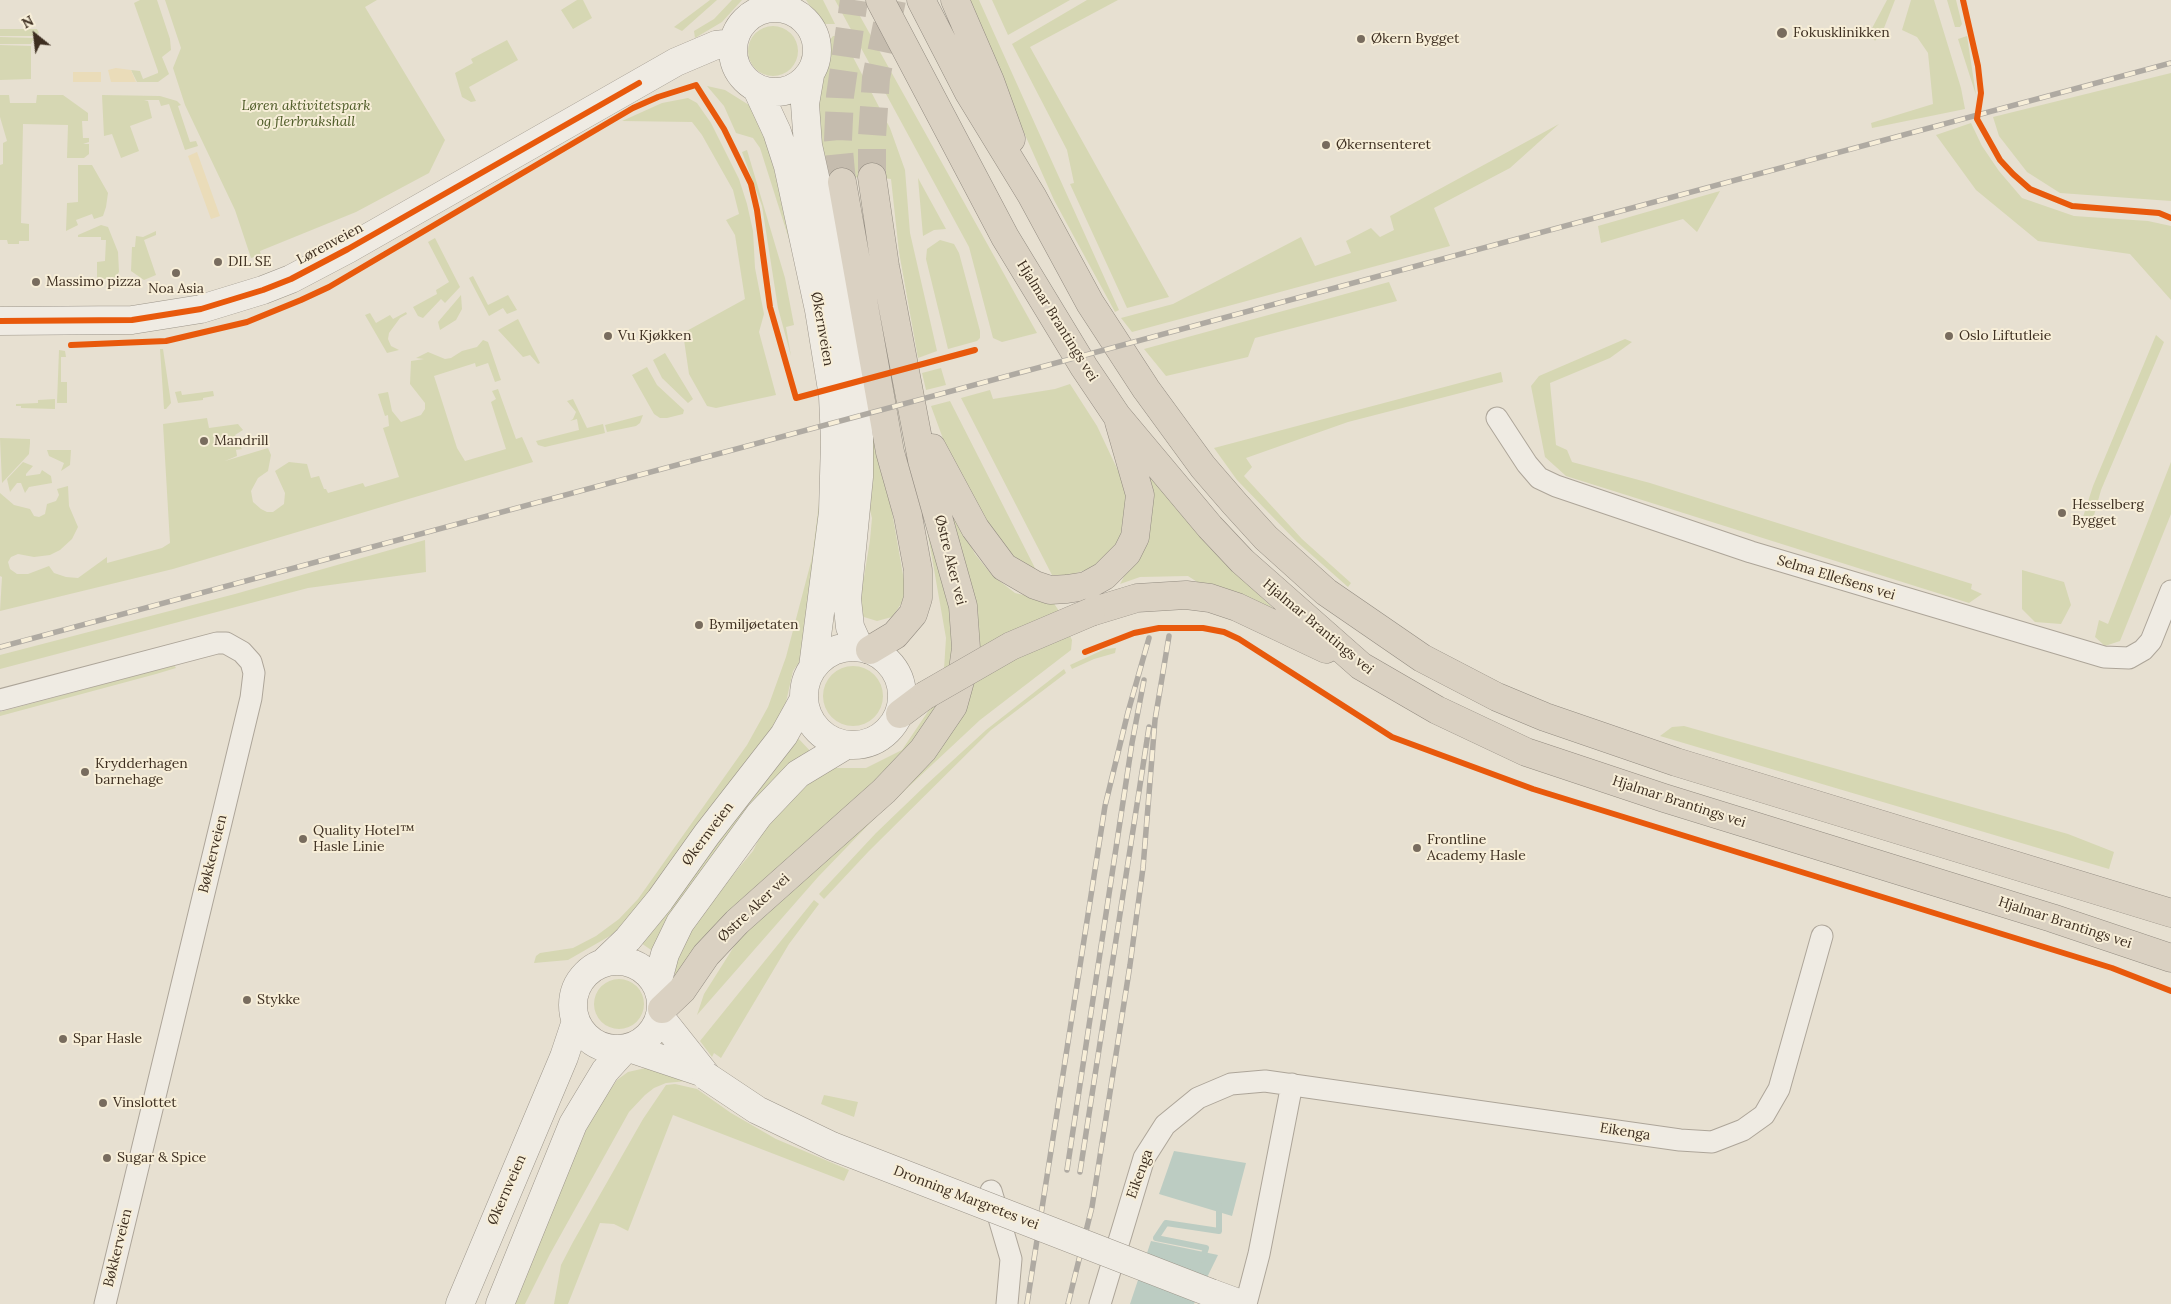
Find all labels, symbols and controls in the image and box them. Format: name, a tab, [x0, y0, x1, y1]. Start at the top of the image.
north arrow	[10, 10, 60, 60]
text: N	[19, 11, 37, 32]
place label: Fokusklinikken	[1793, 25, 1890, 41]
marker: Fokusklinikken	[1775, 26, 1789, 40]
place label: Økern Bygget	[1371, 31, 1459, 47]
marker: Økern Bygget	[1355, 33, 1367, 45]
park label: Løren aktivitetspark og flerbrukshall	[241, 98, 371, 130]
place label: Økernsenteret	[1336, 137, 1431, 153]
marker: Økernsenteret	[1320, 139, 1332, 151]
street label: Lørenveien	[294, 220, 366, 268]
place label: DIL SE	[228, 254, 271, 270]
marker: DIL SE	[212, 256, 224, 268]
street label: Hjalmar Brantings vei	[1013, 257, 1101, 385]
marker: Noa Asia	[170, 267, 182, 279]
place label: Massimo pizza	[46, 274, 141, 290]
marker: Massimo pizza	[30, 276, 42, 288]
place label: Noa Asia	[148, 281, 204, 297]
street label: Økernveien	[807, 291, 837, 367]
place label: Vu Kjøkken	[618, 328, 691, 344]
place label: Oslo Liftutleie	[1959, 328, 2051, 344]
marker: Vu Kjøkken	[602, 330, 614, 342]
marker: Oslo Liftutleie	[1943, 330, 1955, 342]
place label: Mandrill	[214, 433, 269, 449]
marker: Mandrill	[198, 435, 210, 447]
place label: Hesselberg Bygget	[2072, 497, 2144, 530]
marker: Hesselberg Bygget	[2056, 507, 2068, 519]
street label: Østre Aker vei	[931, 513, 969, 607]
street label: Selma Ellefsens vei	[1775, 552, 1897, 604]
street label: Hjalmar Brantings vei	[1259, 576, 1377, 678]
place label: Bymiljøetaten	[709, 617, 799, 633]
marker: Bymiljøetaten	[693, 619, 705, 631]
place label: Krydderhagen barnehage	[95, 756, 188, 789]
marker: Krydderhagen barnehage	[79, 766, 91, 778]
street label: Hjalmar Brantings vei	[1610, 772, 1748, 832]
street label: Økernveien	[679, 799, 737, 869]
street label: Bøkkerveien	[195, 813, 231, 895]
place label: Quality Hotel™ Hasle Linie	[313, 823, 415, 856]
place label: Frontline Academy Hasle	[1427, 832, 1526, 864]
marker: Quality Hotel™ Hasle Linie	[297, 833, 309, 845]
marker: Frontline Academy Hasle	[1411, 842, 1423, 854]
street label: Østre Aker vei	[715, 870, 793, 946]
street label: Hjalmar Brantings vei	[1996, 893, 2134, 953]
place label: Stykke	[257, 992, 300, 1008]
marker: Stykke	[241, 994, 253, 1006]
place label: Spar Hasle	[73, 1031, 142, 1047]
marker: Spar Hasle	[57, 1033, 69, 1045]
place label: Vinslottet	[113, 1095, 177, 1111]
marker: Vinslottet	[97, 1097, 109, 1109]
street label: Eikenga	[1598, 1120, 1652, 1144]
street label: Eikenga	[1123, 1147, 1157, 1201]
place label: Sugar & Spice	[117, 1150, 206, 1166]
marker: Sugar & Spice	[101, 1152, 113, 1164]
street label: Økernveien	[484, 1152, 530, 1228]
street label: Dronning Margretes vei	[891, 1162, 1041, 1234]
street label: Bøkkerveien	[100, 1207, 136, 1289]

